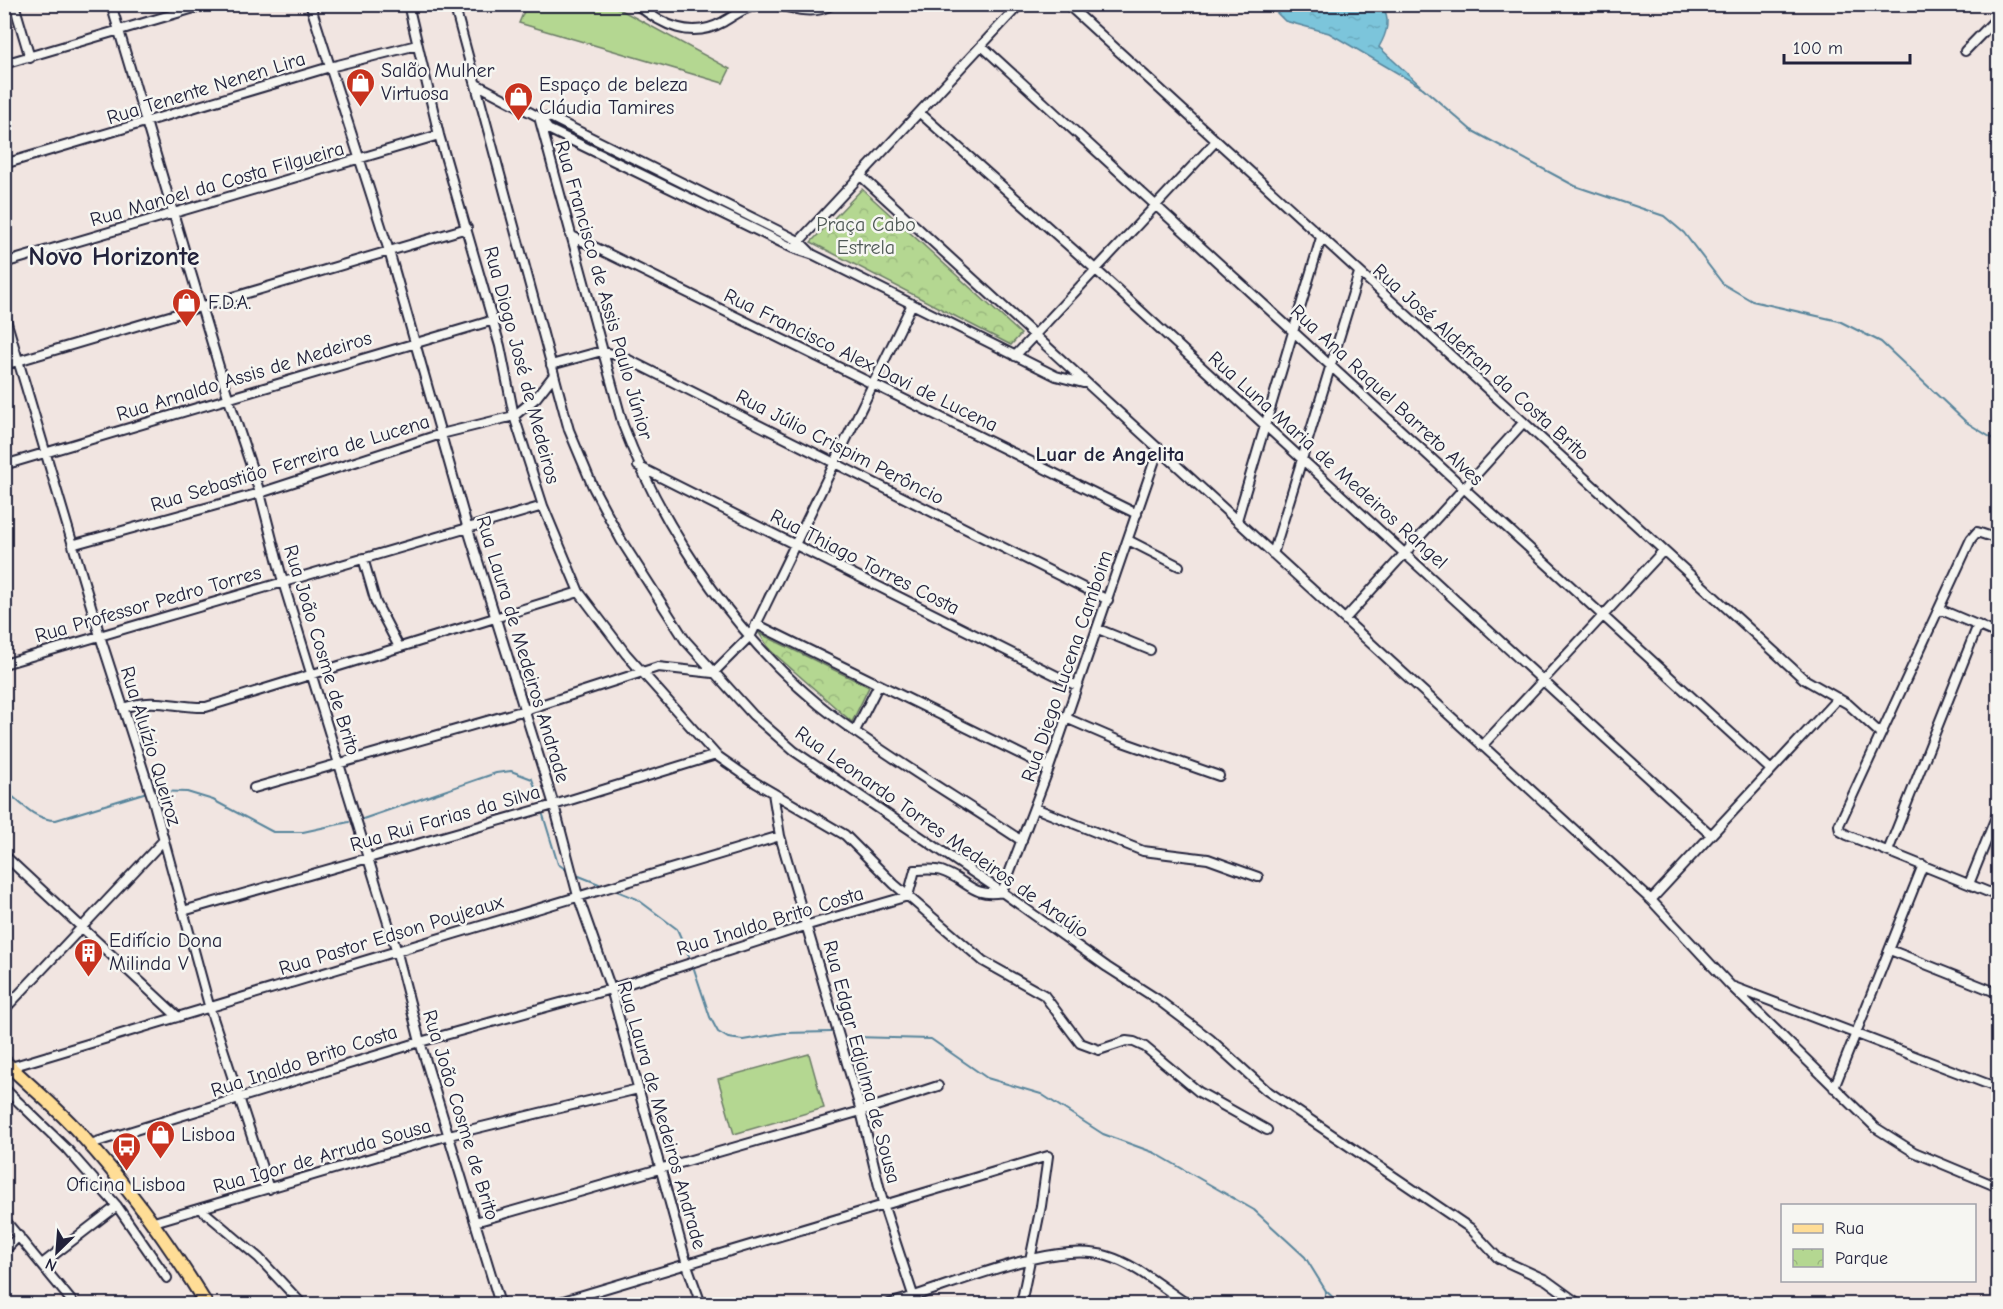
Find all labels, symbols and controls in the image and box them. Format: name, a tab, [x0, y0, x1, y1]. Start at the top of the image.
scale bar	[1784, 27, 1910, 65]
text: 100 m	[1793, 38, 1843, 59]
street label: Rua Tenente Nenen Lira	[104, 47, 308, 129]
place label: Salão Mulher Virtuosa	[381, 59, 494, 105]
shop icon: Salão Mulher Virtuosa	[344, 66, 376, 108]
place label: Espaço de beleza Cláudia Tamires	[539, 73, 688, 119]
shop icon: Espaço de beleza Cláudia Tamires	[502, 80, 534, 122]
street label: Rua Manoel da Costa Filgueira	[87, 137, 347, 231]
street label: Rua Francisco de Assis Paulo Júnior	[550, 138, 658, 442]
park label: Praça Cabo Estrela	[816, 213, 916, 259]
district label: Novo Horizonte	[28, 242, 200, 272]
street label: Rua Diogo José de Medeiros	[479, 244, 565, 486]
street label: Rua José Aldefran da Costa Brito	[1368, 259, 1594, 465]
street label: Rua Francisco Alex Davi de Lucena	[720, 283, 1002, 437]
shop icon: F.D.A.	[171, 286, 203, 328]
place label: F.D.A.	[208, 291, 251, 314]
street label: Rua Ana Raquel Barreto Alves	[1286, 300, 1488, 490]
street label: Rua Arnaldo Assis de Medeiros	[114, 326, 374, 426]
street label: Rua Luna Maria de Medeiros Rangel	[1204, 346, 1452, 574]
street label: Rua Júlio Crispim Perôncio	[732, 384, 948, 510]
street label: Rua Sebastião Ferreira de Lucena	[148, 409, 432, 517]
district label: Luar de Angelita	[1036, 442, 1184, 466]
street label: Rua Thiago Torres Costa	[767, 504, 963, 620]
street label: Rua Laura de Medeiros Andrade	[471, 513, 575, 785]
street label: Rua João Cosme de Brito	[279, 542, 365, 758]
street label: Rua Diego Lucena Camboim	[1017, 547, 1117, 785]
street label: Rua Professor Pedro Torres	[32, 561, 264, 647]
street label: Rua Aluízio Queiroz	[116, 663, 186, 829]
street label: Rua Leonardo Torres Medeiros de Araújo	[791, 721, 1093, 943]
street label: Rua Rui Farias da Silva	[347, 780, 543, 856]
street label: Rua Inaldo Brito Costa	[674, 882, 866, 960]
street label: Rua Pastor Edson Poujeaux	[276, 890, 507, 980]
place label: Edifício Dona Milinda V	[109, 929, 222, 975]
building icon: Edifício Dona Milinda V	[72, 936, 104, 978]
street label: Rua Edgar Edjalma de Sousa	[818, 938, 906, 1186]
street label: Rua Laura de Medeiros Andrade	[613, 978, 711, 1252]
street label: Rua João Cosme de Brito	[418, 1007, 504, 1223]
street label: Rua Inaldo Brito Costa	[208, 1020, 400, 1102]
street label: Rua Igor de Arruda Sousa	[210, 1114, 434, 1198]
shop icon: Lisboa	[144, 1118, 176, 1160]
place label: Lisboa	[181, 1123, 235, 1146]
bus stop icon: Oficina Lisboa	[110, 1130, 142, 1172]
place label: Oficina Lisboa	[66, 1173, 186, 1196]
legend	[1781, 1204, 1976, 1282]
text: Rua	[1835, 1218, 1864, 1239]
north arrow	[27, 1222, 87, 1282]
text: Parque	[1835, 1248, 1888, 1269]
text: N	[43, 1254, 60, 1275]

